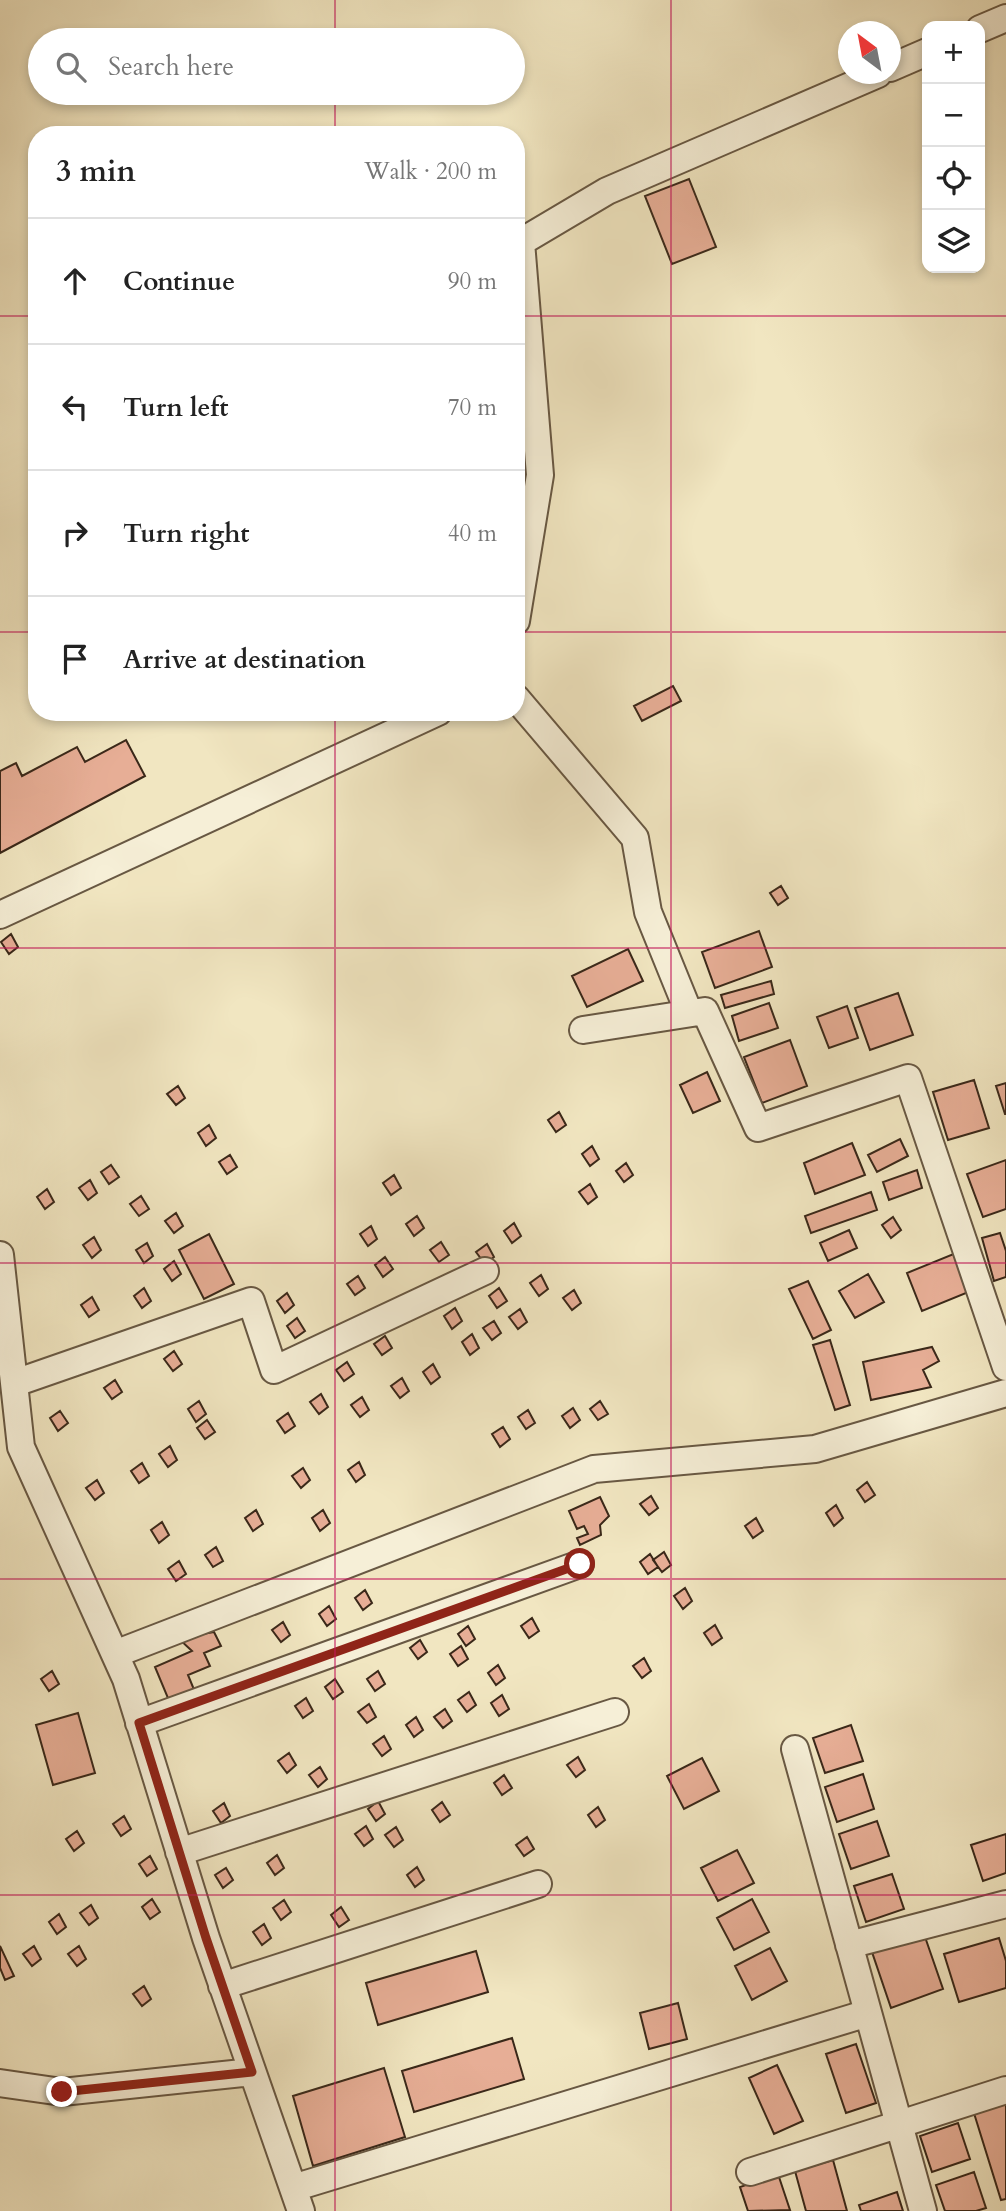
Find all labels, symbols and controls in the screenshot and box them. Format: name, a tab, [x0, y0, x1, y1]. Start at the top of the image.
north arrow	[838, 21, 901, 84]
map controls	[922, 21, 985, 273]
button: +	[922, 21, 985, 84]
search box	[28, 28, 525, 105]
icon: search	[52, 48, 90, 86]
text: Search here	[108, 49, 234, 84]
button: −	[922, 84, 985, 147]
button: locate	[922, 147, 985, 210]
text: 3 min	[56, 151, 136, 192]
text: Walk · 200 m	[364, 156, 497, 187]
button: layers	[922, 210, 985, 273]
icon: ahead	[56, 262, 94, 300]
text: Continue	[123, 264, 235, 299]
text: 90 m	[448, 266, 497, 297]
icon: left	[56, 388, 94, 426]
text: Turn left	[123, 390, 228, 425]
text: 70 m	[448, 392, 497, 423]
icon: right	[56, 514, 94, 552]
text: Turn right	[123, 516, 250, 551]
text: 40 m	[448, 518, 497, 549]
icon: arrive	[56, 640, 94, 678]
text: Arrive at destination	[123, 642, 366, 677]
route start	[564, 1548, 595, 1579]
route end	[46, 2076, 77, 2107]

